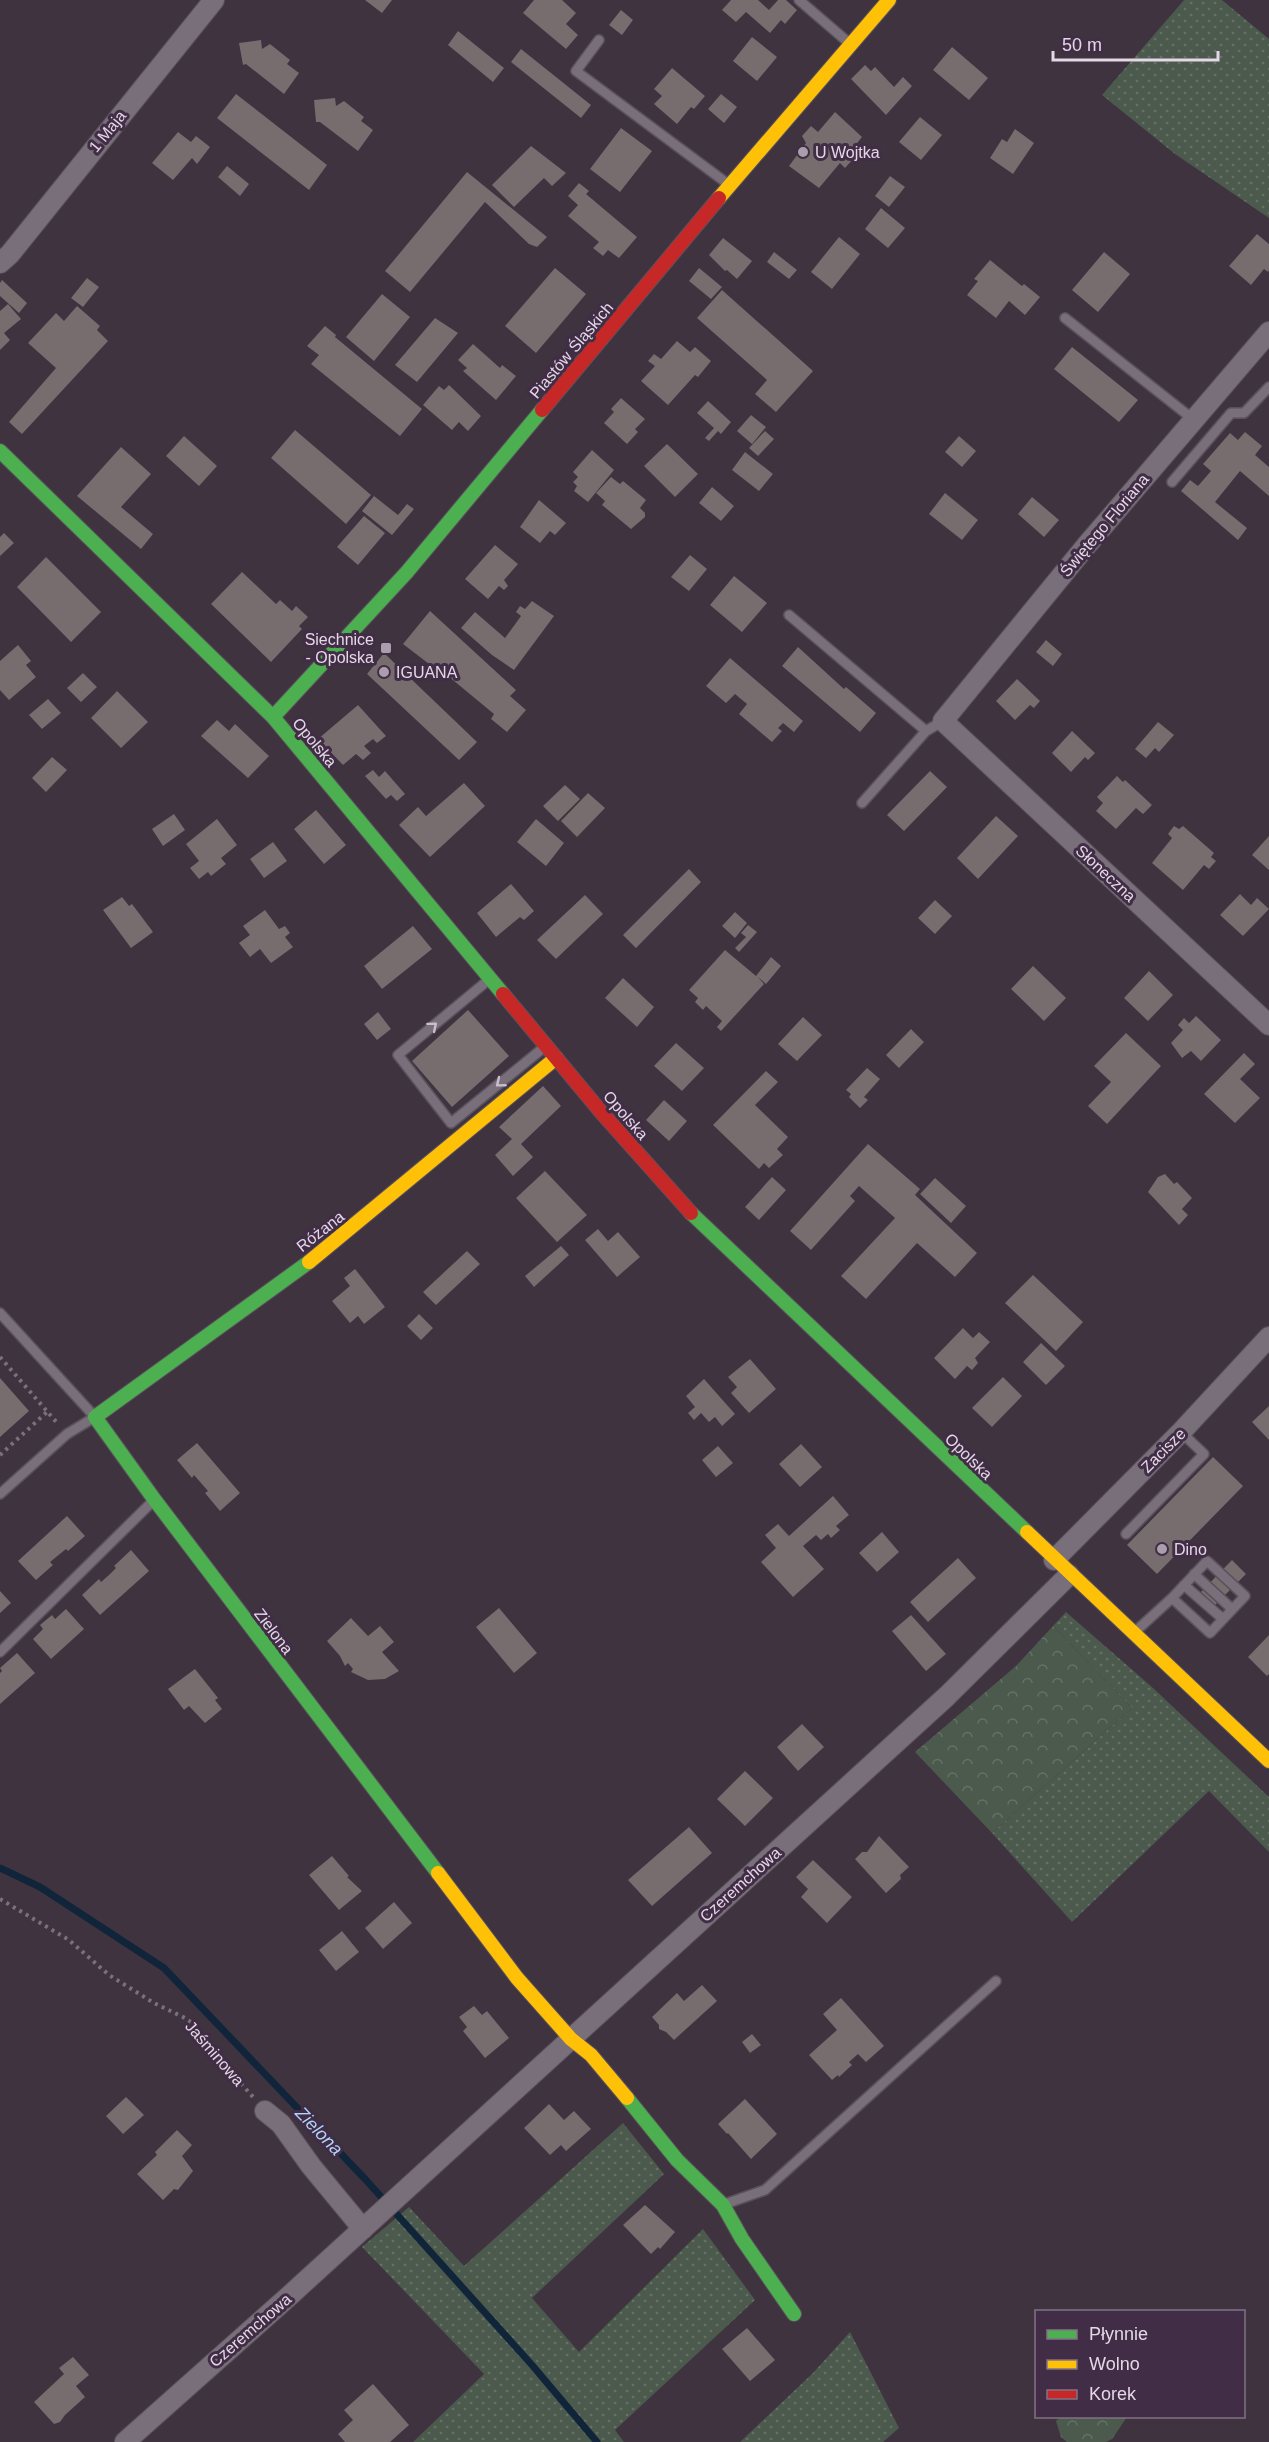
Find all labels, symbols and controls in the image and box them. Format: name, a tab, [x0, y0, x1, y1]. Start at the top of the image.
scale bar	[1053, 24, 1218, 62]
text: 50 m	[1062, 35, 1102, 55]
street label: 1 Maja	[86, 107, 129, 155]
place label: U Wojtka	[815, 144, 880, 161]
marker: U Wojtka	[796, 145, 810, 159]
street label: Piastów Śląskich	[526, 298, 616, 402]
street label: Świętego Floriana	[1056, 470, 1152, 580]
place label: Siechnice - Opolska	[305, 631, 374, 666]
marker: Siechnice - Opolska	[379, 641, 393, 655]
place label: IGUANA	[396, 664, 458, 681]
marker: IGUANA	[377, 665, 391, 679]
street label: Opolska	[289, 714, 340, 770]
street label: Słoneczna	[1073, 842, 1139, 905]
one-way arrow	[427, 1022, 438, 1033]
one-way arrow	[496, 1075, 507, 1086]
street label: Opolska	[600, 1088, 651, 1143]
street label: Różana	[293, 1208, 347, 1255]
street label: Zacisze	[1138, 1425, 1189, 1476]
street label: Opolska	[942, 1430, 996, 1483]
place label: Dino	[1174, 1541, 1207, 1558]
marker: Dino	[1155, 1542, 1169, 1556]
street label: Zielona	[251, 1605, 296, 1657]
street label: Czeremchowa	[697, 1844, 784, 1925]
street label: Jaśminowa	[182, 2018, 247, 2089]
water label: Zielona	[291, 2102, 347, 2159]
street label: Czeremchowa	[206, 2290, 295, 2370]
legend	[1035, 2310, 1245, 2418]
text: Płynnie	[1089, 2324, 1148, 2344]
text: Wolno	[1089, 2354, 1140, 2374]
text: Korek	[1089, 2384, 1137, 2404]

